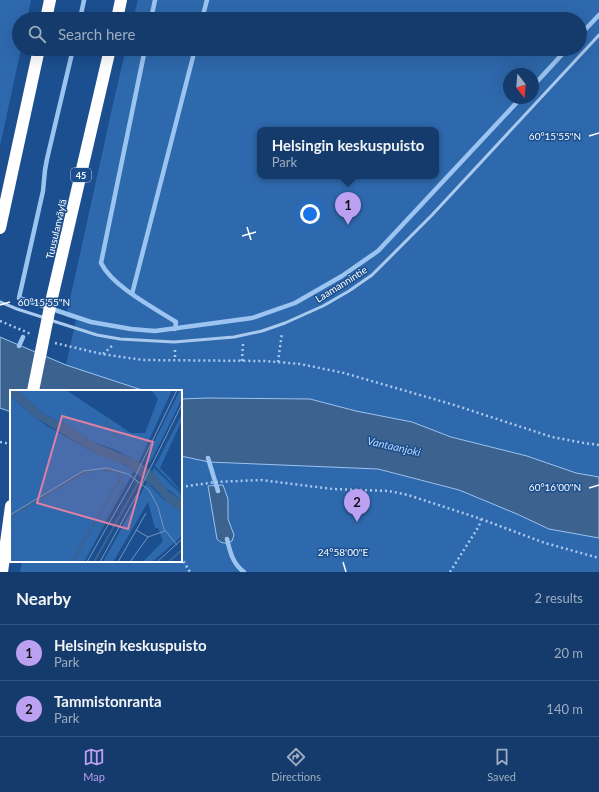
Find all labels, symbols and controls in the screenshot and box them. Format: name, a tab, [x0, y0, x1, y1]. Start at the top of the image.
search box	[12, 12, 587, 56]
icon: search	[26, 23, 48, 45]
text: Search here	[58, 25, 135, 43]
north arrow	[503, 68, 539, 104]
popup	[257, 127, 439, 179]
text: 60°15'55"N	[529, 130, 581, 142]
text: Helsingin keskuspuisto	[272, 136, 424, 154]
text: Park	[272, 154, 297, 170]
road number: 45	[71, 168, 91, 182]
pin: 1	[335, 192, 361, 225]
street label: Tuusulanväylä	[43, 198, 69, 260]
your location	[300, 204, 320, 224]
street label: Laamannintie	[313, 263, 369, 305]
text: 60°15'55"N	[18, 296, 70, 308]
inset map	[10, 390, 182, 562]
water label: Vantaanjoki	[366, 434, 422, 459]
text: 60°16'00"N	[529, 481, 581, 493]
pin: 2	[344, 489, 370, 522]
text: 24°58'00"E	[318, 546, 368, 558]
text: Nearby	[16, 588, 71, 609]
text: 2 results	[535, 590, 583, 606]
text: Helsingin keskuspuisto	[54, 636, 207, 654]
text: 1	[25, 645, 33, 661]
text: 20 m	[554, 645, 583, 661]
text: Park	[54, 654, 79, 670]
text: Tammistonranta	[54, 692, 162, 710]
text: 2	[25, 701, 33, 717]
text: 140 m	[546, 701, 583, 717]
text: Park	[54, 710, 79, 726]
tab: Map	[83, 746, 105, 783]
tab: Directions	[271, 746, 321, 783]
tab: Saved	[487, 746, 516, 783]

